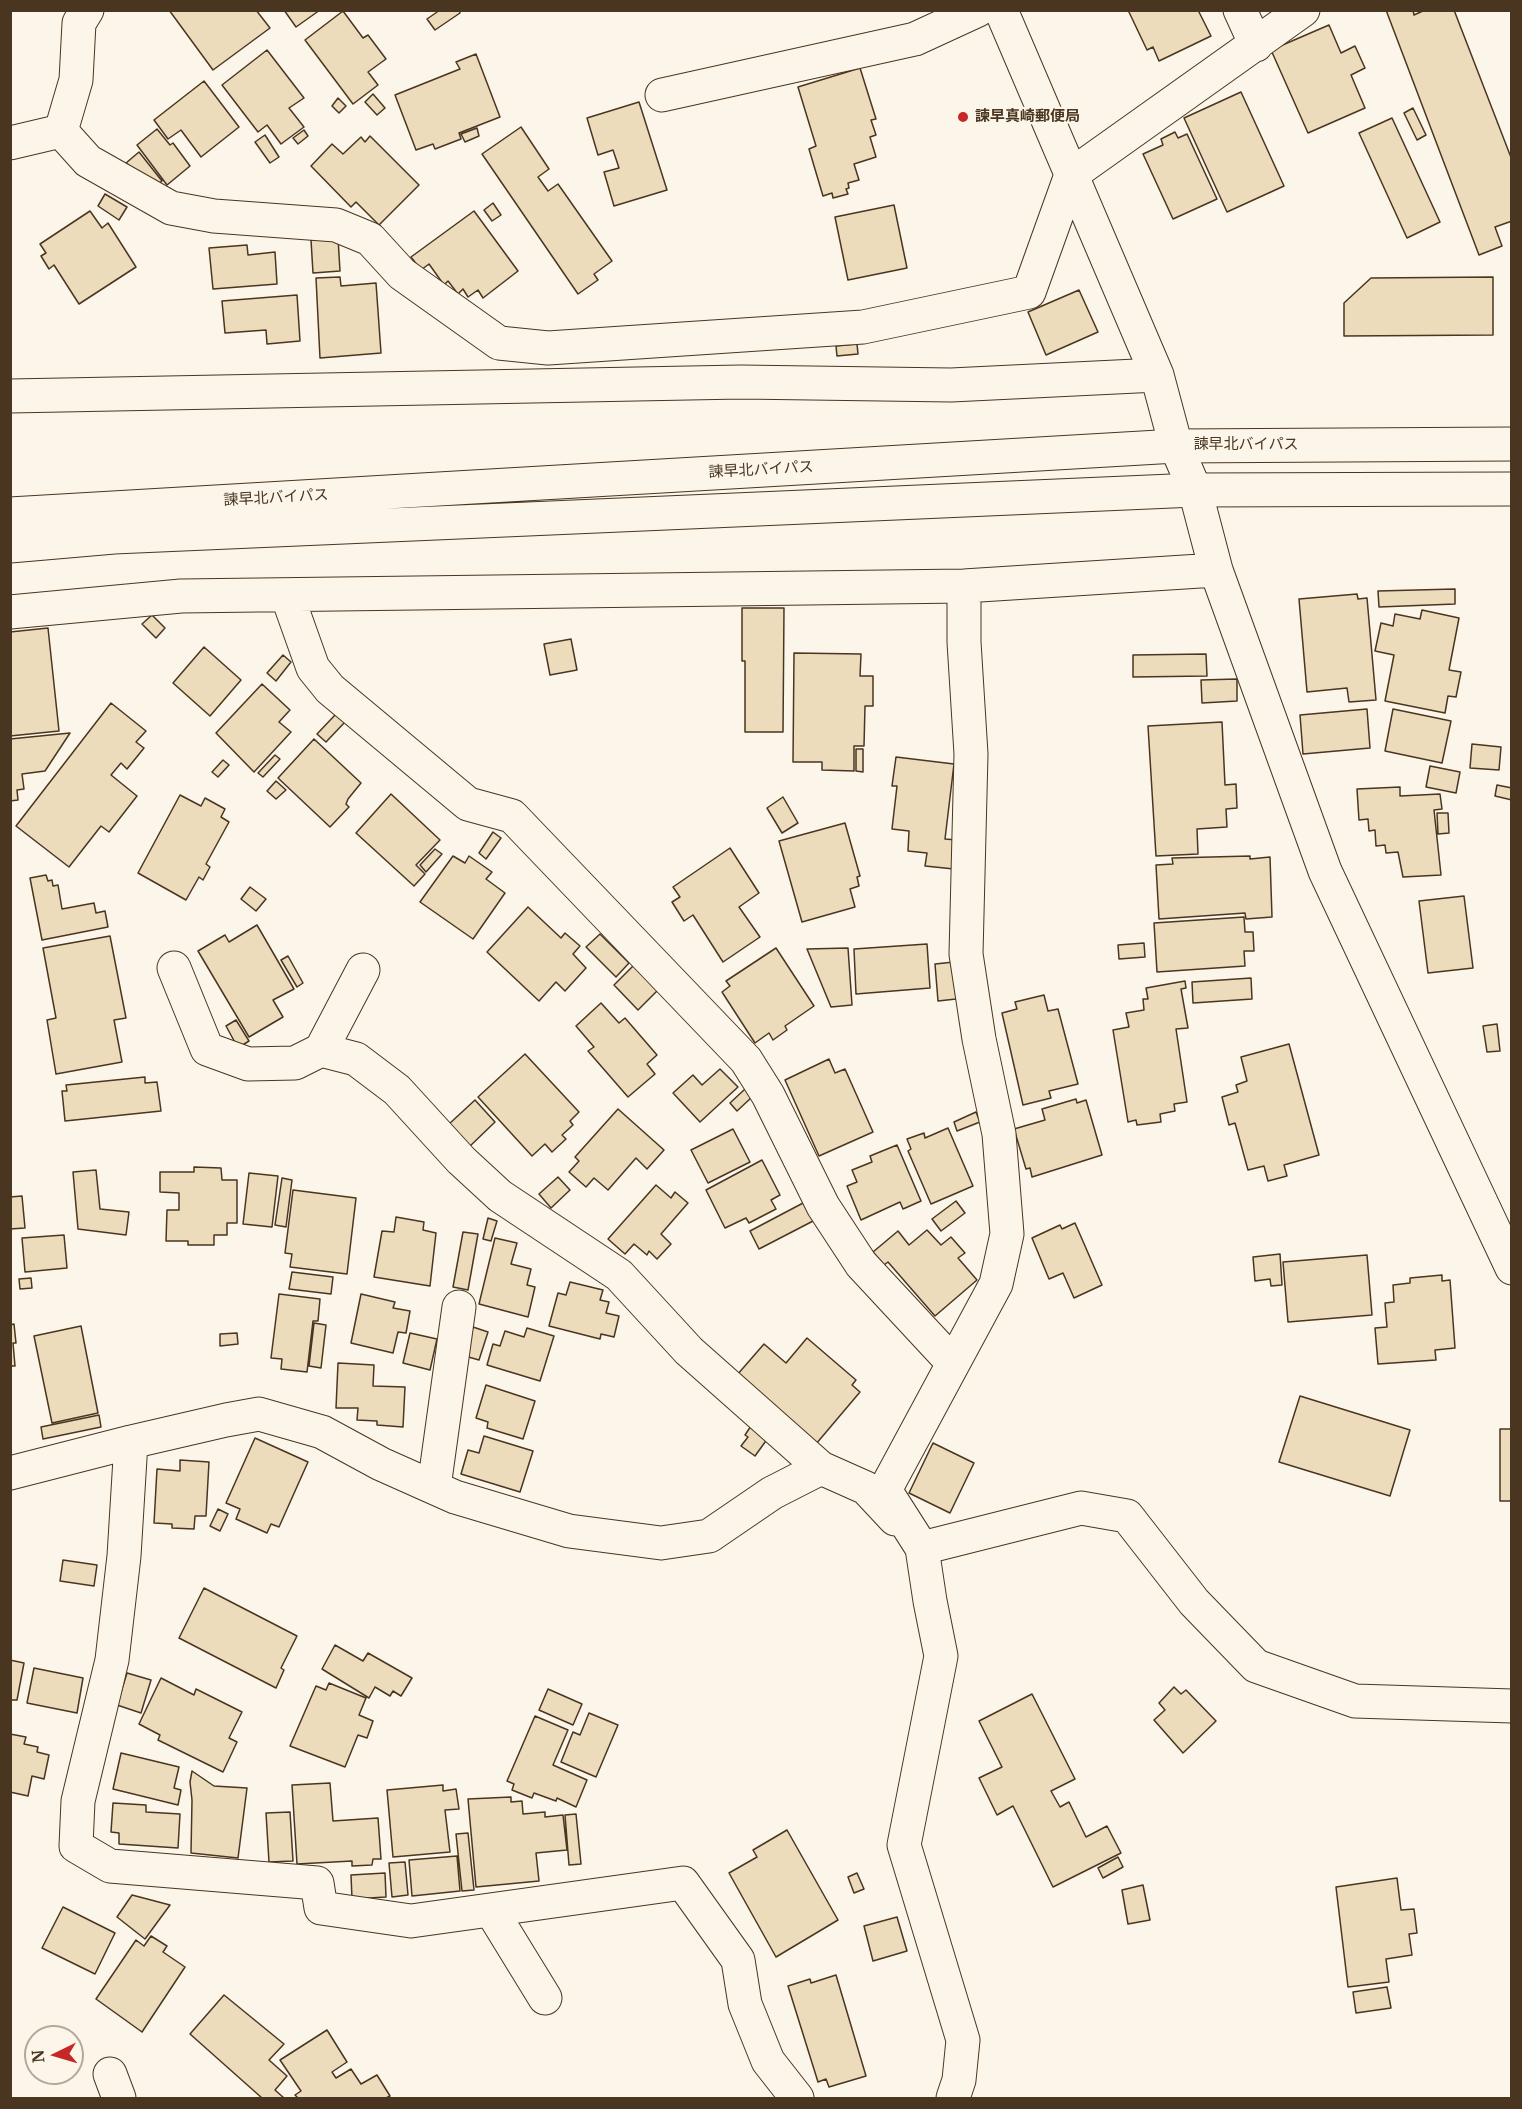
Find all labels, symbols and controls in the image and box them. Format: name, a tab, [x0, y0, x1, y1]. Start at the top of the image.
place label: 諫早真崎郵便局	[975, 108, 1080, 126]
marker: 諫早真崎郵便局	[956, 110, 970, 124]
street label: 諫早北バイパス	[1194, 436, 1298, 454]
street label: 諫早北バイパス	[708, 458, 814, 482]
street label: 諫早北バイパス	[223, 486, 329, 510]
north arrow	[24, 2025, 84, 2085]
text: N	[28, 2049, 49, 2064]

